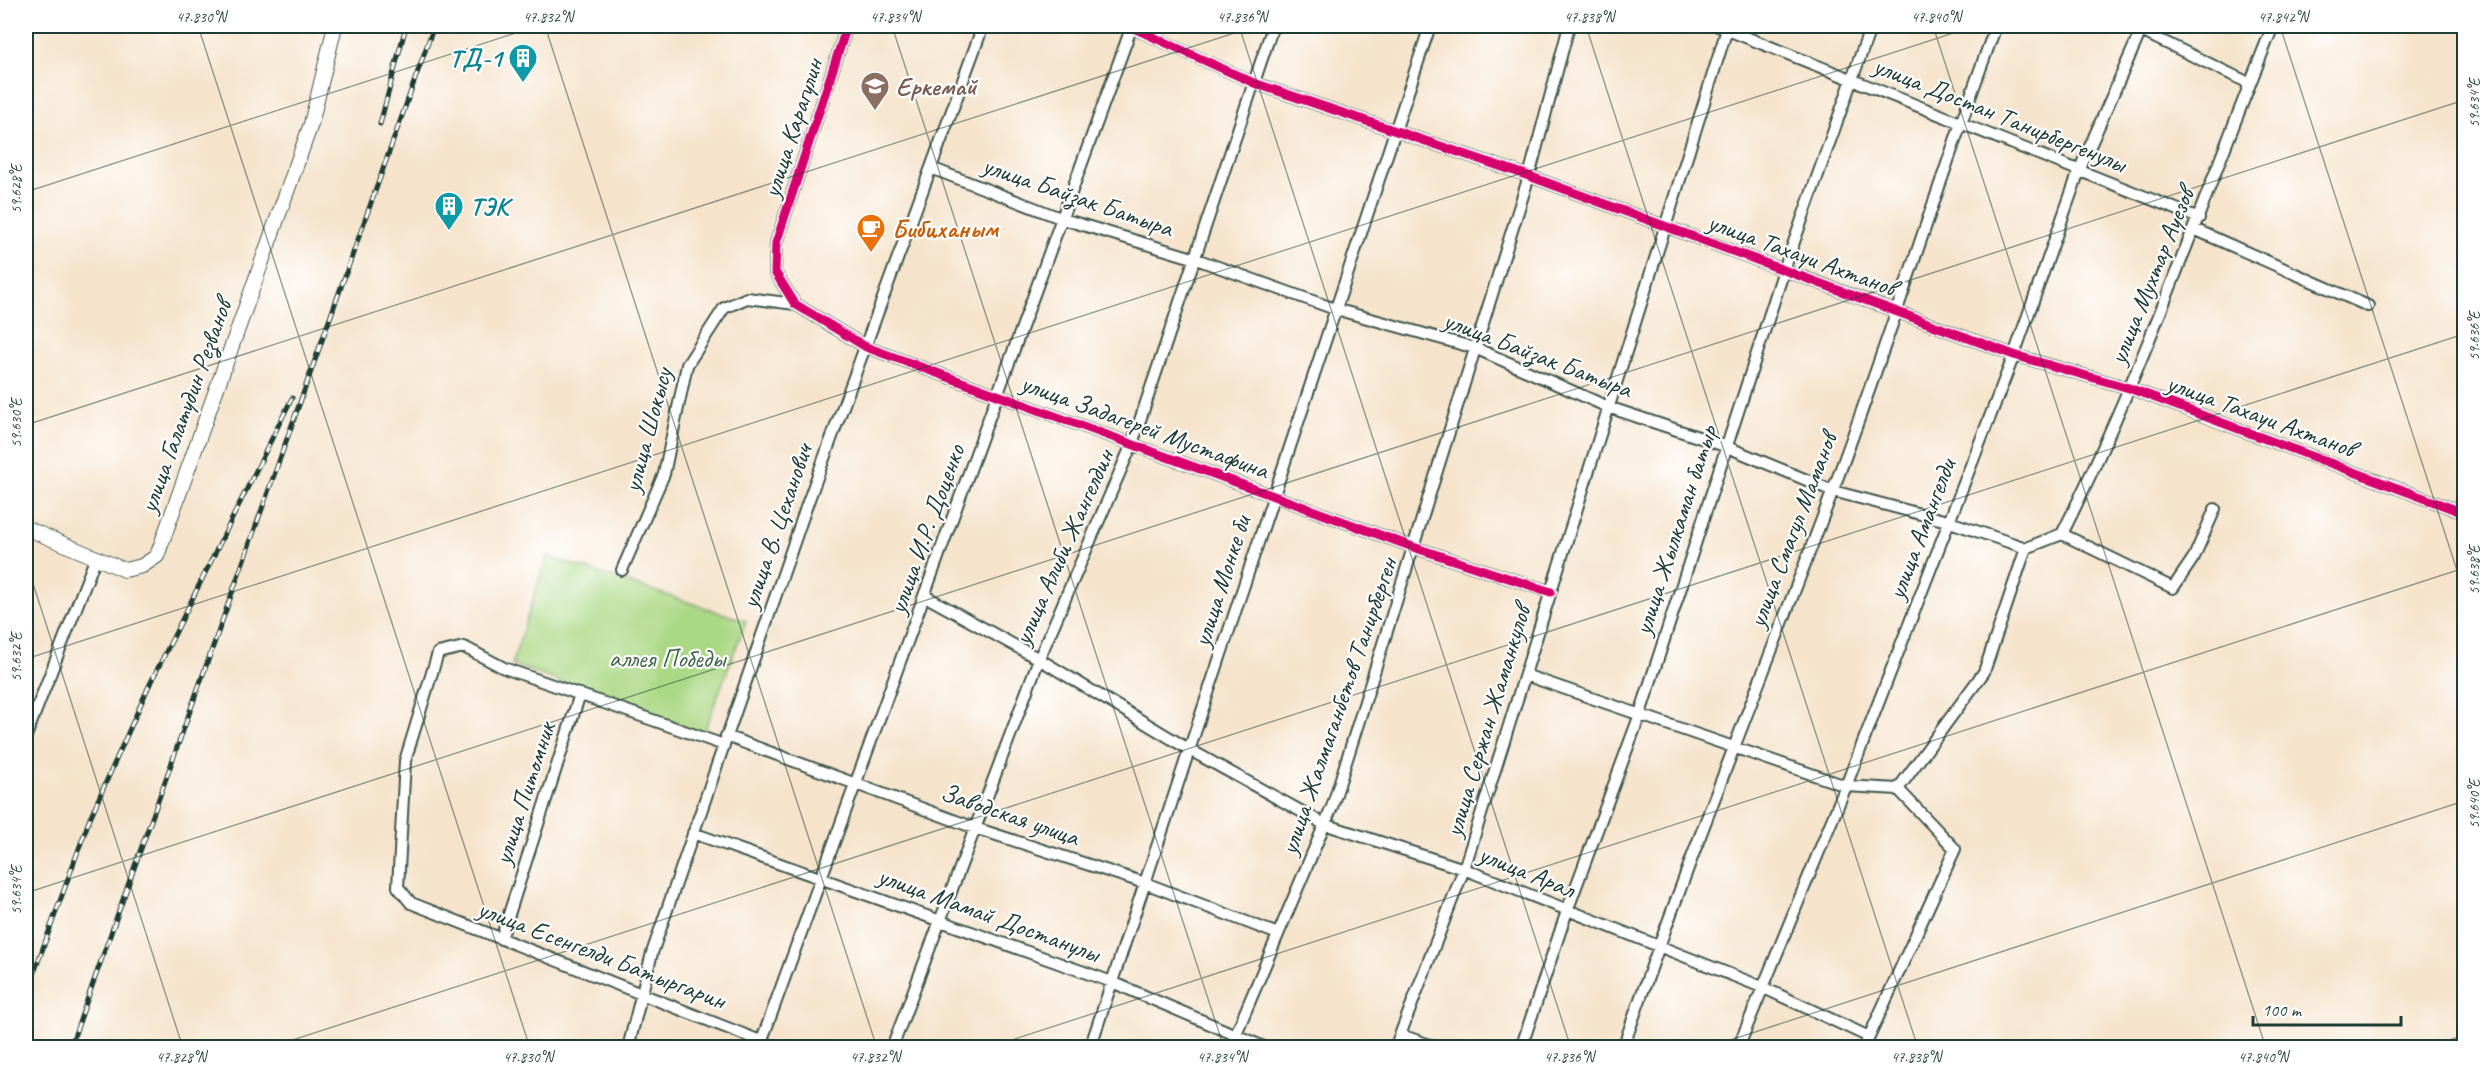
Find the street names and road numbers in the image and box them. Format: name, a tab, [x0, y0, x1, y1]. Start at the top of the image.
street label: улица Достан Танирбергенулы	[1867, 48, 2133, 181]
street label: улица Карагулин	[754, 52, 831, 204]
street label: улица Байзак Батыра	[976, 148, 1179, 246]
street label: улица Мухтар Ауезов	[2100, 178, 2204, 371]
street label: улица Тахауи Ахтанов	[1701, 204, 1906, 306]
street label: улица Галатудин Резванов	[131, 289, 242, 519]
street label: улица Байзак Батыра	[1437, 303, 1638, 407]
street label: улица Шокысу	[615, 362, 680, 498]
street label: улица Тахауи Ахтанов	[2160, 365, 2365, 467]
street label: улица Задагерей Мустафина	[1015, 366, 1275, 487]
street label: улица Жылкаман батыр	[1625, 420, 1725, 641]
street label: улица Смагул Маманов	[1740, 424, 1846, 634]
street label: улица В. Цеханович	[732, 437, 821, 614]
street label: улица И.Р. Доценко	[880, 438, 973, 620]
street label: улица Алиби Жангелдин	[1005, 442, 1122, 652]
street label: улица Амангелди	[1879, 452, 1964, 606]
street label: улица Монке би	[1184, 509, 1259, 653]
street label: улица Жалмаганбетов Танирберген	[1271, 551, 1406, 861]
street label: улица Сержан Жаманкулов	[1436, 596, 1540, 842]
street label: улица Питомник	[485, 716, 564, 871]
street label: Заводская улица	[936, 775, 1085, 854]
street label: улица Арал	[1472, 837, 1581, 906]
street label: улица Мамай Достанулы	[872, 858, 1106, 971]
street label: улица Есенгелди Батыргарин	[471, 891, 732, 1017]

